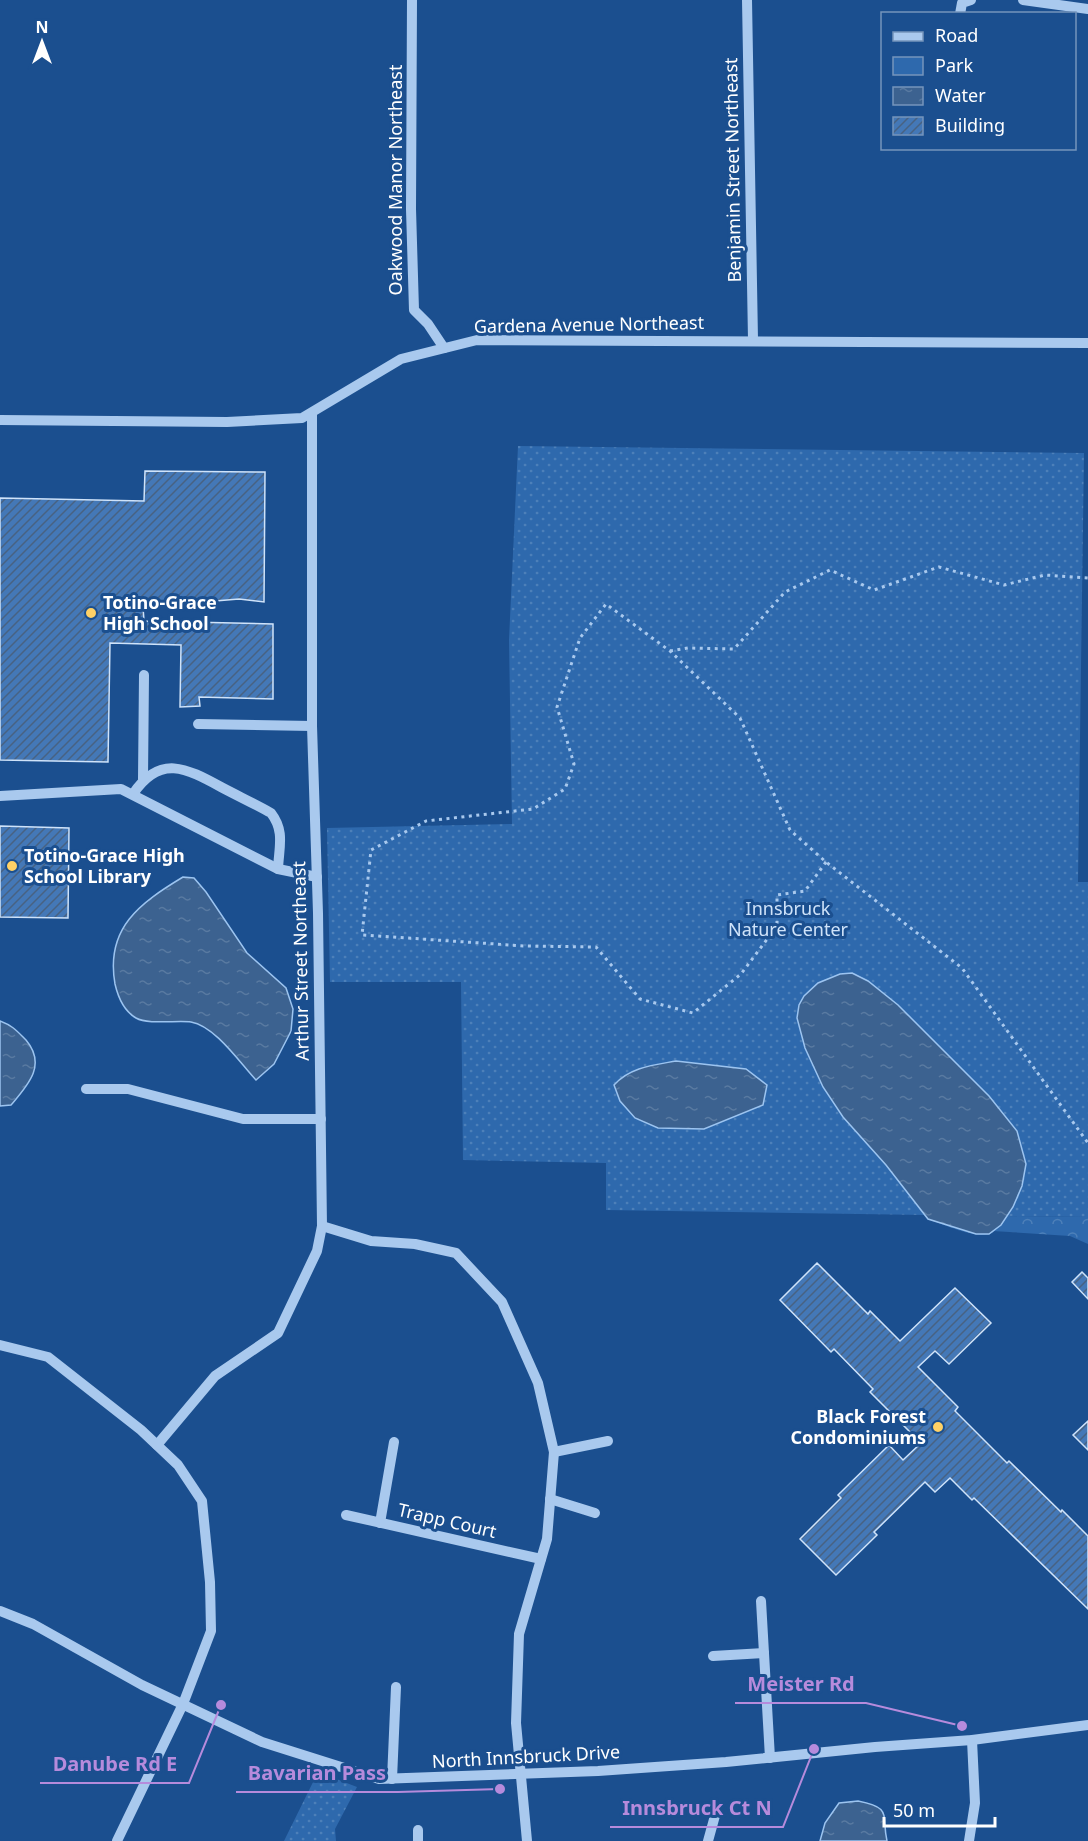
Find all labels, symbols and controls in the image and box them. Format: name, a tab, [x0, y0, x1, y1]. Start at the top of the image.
north arrow	[12, 12, 72, 72]
legend	[881, 12, 1076, 150]
text: N	[35, 16, 49, 38]
text: Road	[935, 23, 978, 47]
text: Park	[935, 53, 973, 77]
street label: Benjamin Street Northeast	[718, 57, 746, 283]
street label: Oakwood Manor Northeast	[383, 64, 407, 296]
text: Water	[935, 83, 986, 107]
text: Building	[935, 113, 1005, 137]
street label: Gardena Avenue Northeast	[474, 310, 705, 338]
place label: Totino-Grace High School	[103, 590, 217, 635]
marker: Totino-Grace High School	[84, 606, 98, 620]
place label: Totino-Grace High School Library	[24, 843, 185, 888]
marker: Totino-Grace High School Library	[5, 859, 19, 873]
street label: Arthur Street Northeast	[286, 860, 314, 1061]
park label: Innsbruck Nature Center	[728, 896, 849, 941]
place label: Black Forest Condominiums	[791, 1404, 926, 1449]
marker: Black Forest Condominiums	[931, 1420, 945, 1434]
street label: Trapp Court	[396, 1497, 499, 1543]
callout: Meister Rd	[735, 1665, 866, 1703]
text: Meister Rd	[747, 1670, 855, 1697]
street label: North Innsbruck Drive	[431, 1739, 621, 1773]
callout: Danube Rd E	[40, 1745, 189, 1783]
text: Danube Rd E	[53, 1750, 177, 1777]
callout: Bavarian Pass	[236, 1754, 398, 1792]
text: Bavarian Pass	[248, 1759, 386, 1786]
callout: Innsbruck Ct N	[610, 1789, 783, 1827]
scale bar	[884, 1790, 995, 1828]
text: Innsbruck Ct N	[622, 1794, 772, 1821]
text: 50 m	[893, 1798, 935, 1822]

